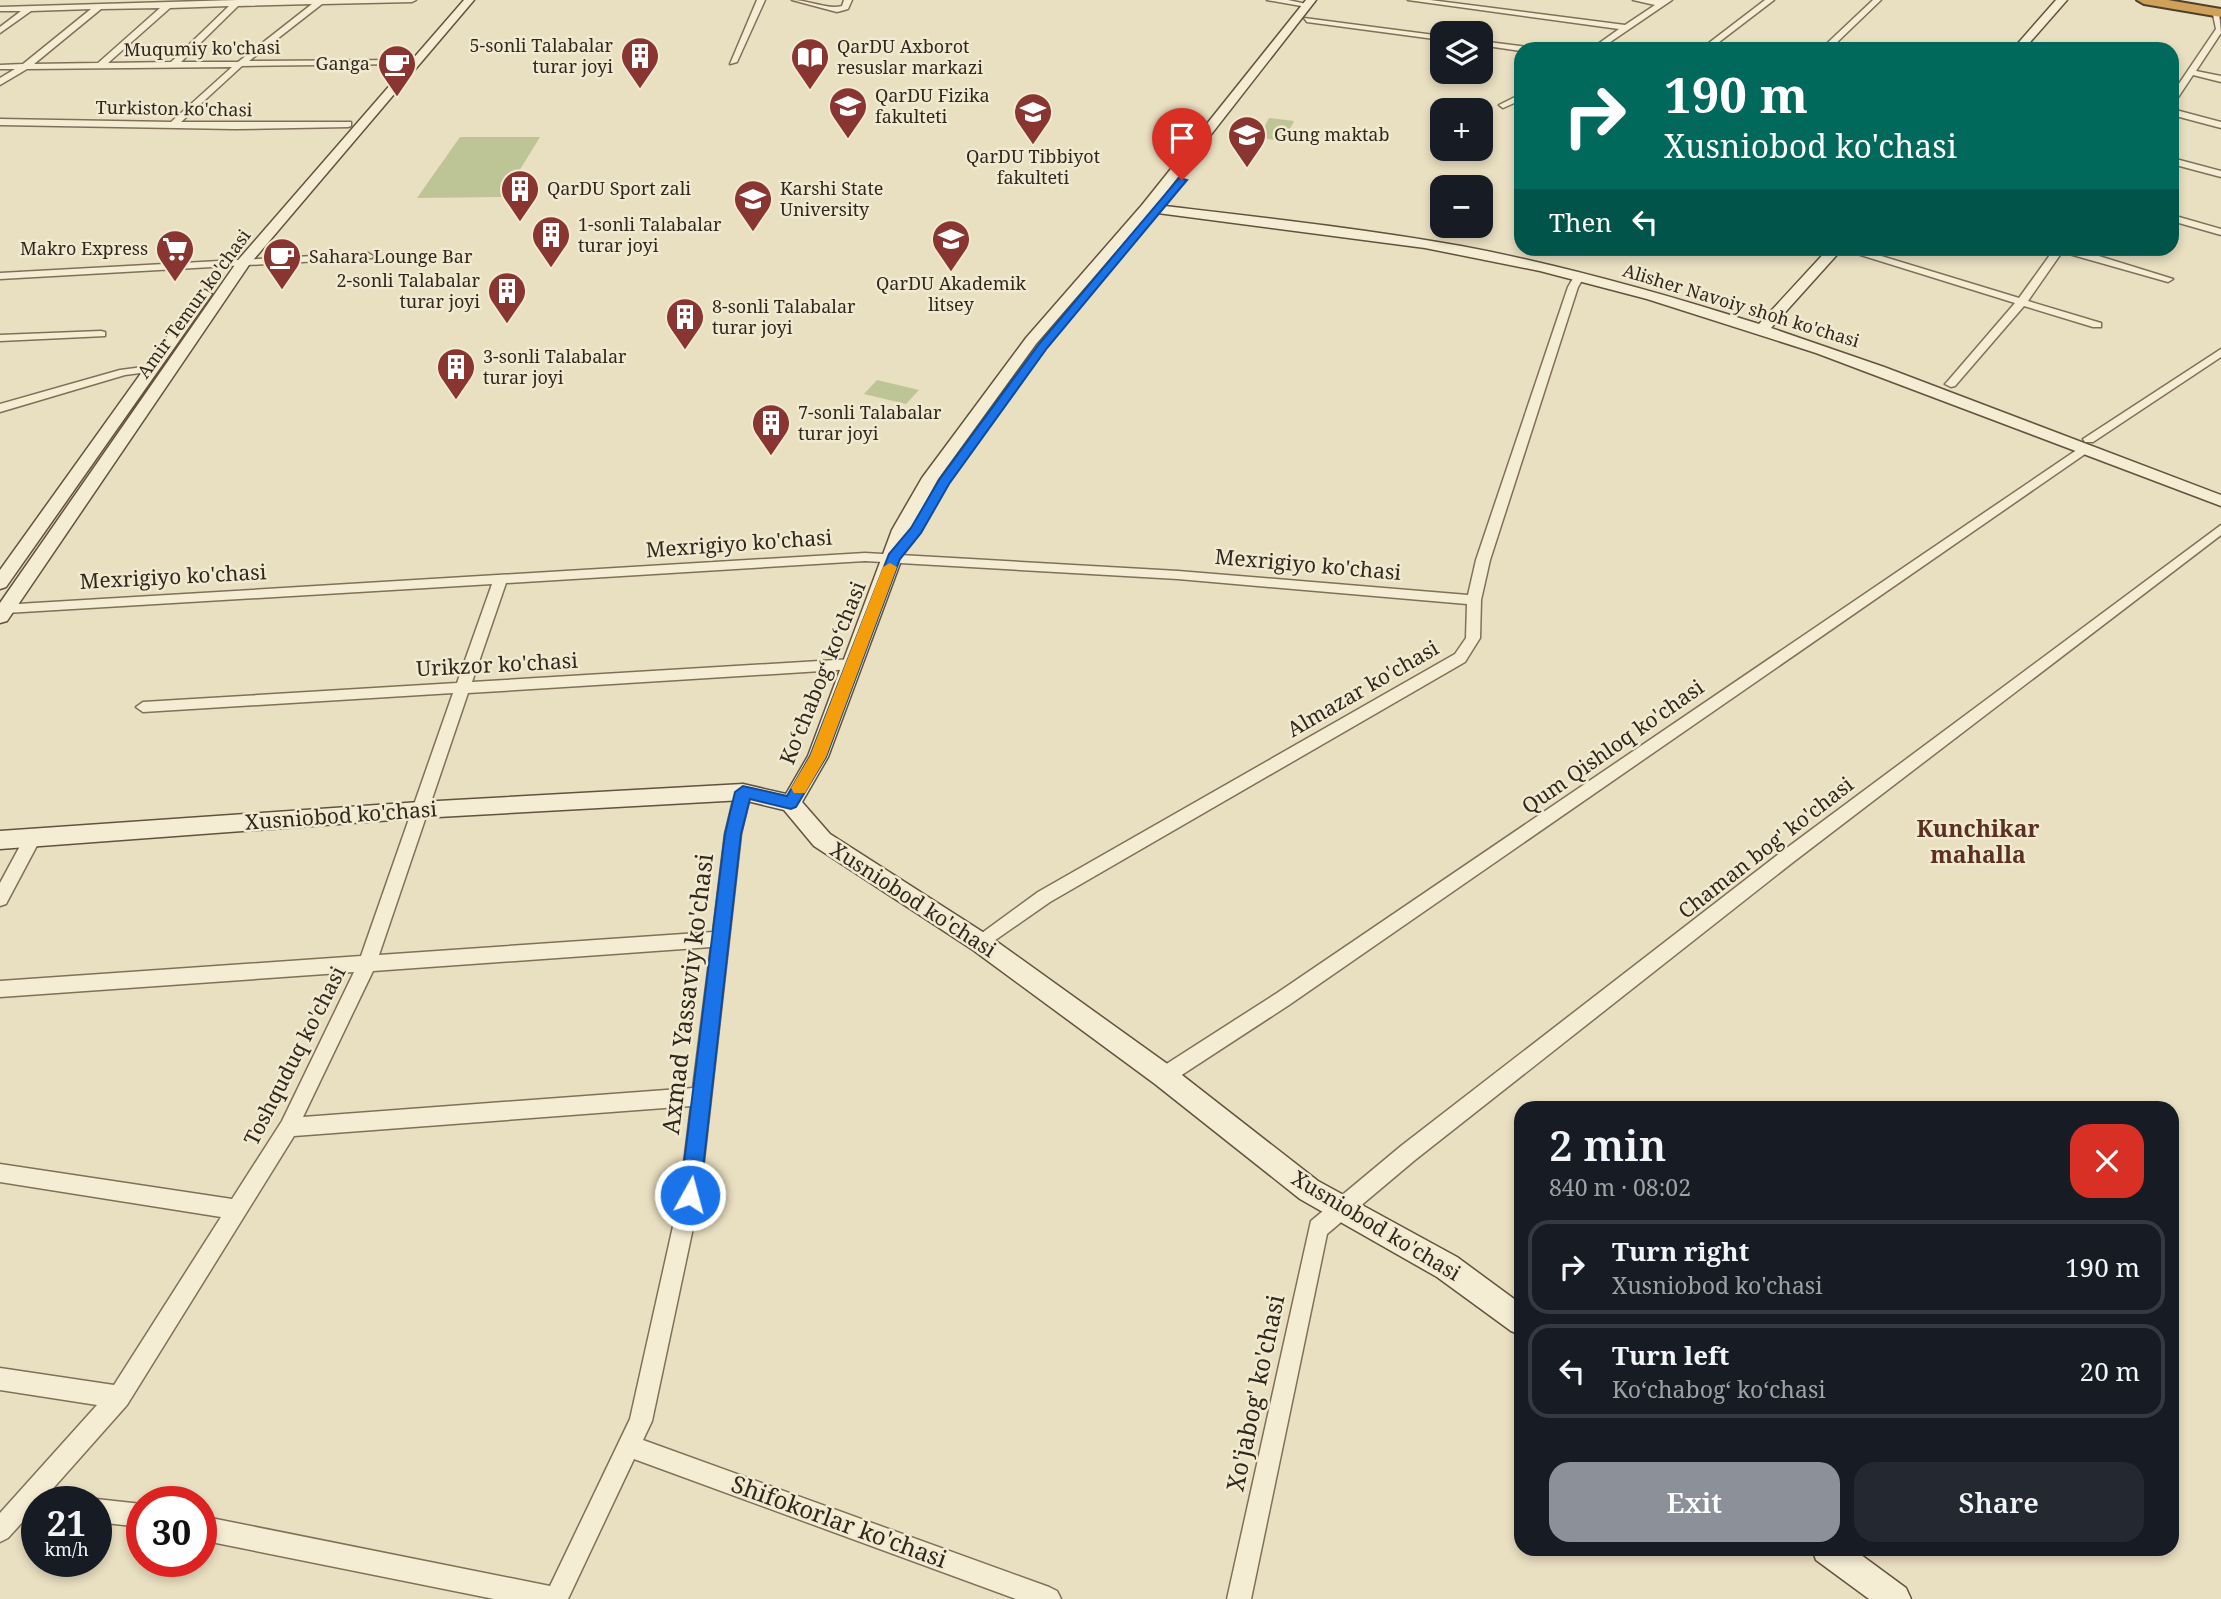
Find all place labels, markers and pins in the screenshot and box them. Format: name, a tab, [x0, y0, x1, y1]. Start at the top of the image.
place label: 5-sonli Talabalar turar joyi	[470, 33, 614, 78]
place label: QarDU Axborot resuslar markazi	[837, 34, 983, 79]
building icon: 5-sonli Talabalar turar joyi	[619, 35, 661, 90]
library icon: QarDU Axborot resuslar markazi	[789, 36, 831, 91]
cafe icon: Ganga	[376, 43, 418, 98]
place label: Ganga	[316, 51, 370, 75]
place label: QarDU Fizika fakulteti	[875, 83, 990, 128]
school or university icon: QarDU Fizika fakulteti	[827, 85, 869, 140]
school or university icon: QarDU Tibbiyot fakulteti	[1012, 91, 1054, 146]
pin	[1152, 108, 1212, 180]
school or university icon: Gung maktab	[1226, 114, 1268, 169]
place label: Gung maktab	[1274, 122, 1389, 146]
place label: QarDU Tibbiyot fakulteti	[966, 144, 1100, 189]
building icon: QarDU Sport zali	[499, 168, 541, 223]
place label: QarDU Sport zali	[547, 176, 691, 200]
place label: Karshi State University	[780, 176, 883, 221]
school or university icon: Karshi State University	[732, 178, 774, 233]
place label: 1-sonli Talabalar turar joyi	[578, 212, 722, 257]
building icon: 1-sonli Talabalar turar joyi	[530, 214, 572, 269]
school or university icon: QarDU Akademik litsey	[930, 218, 972, 273]
supermarket icon: Makro Express	[154, 228, 196, 283]
place label: Makro Express	[20, 236, 148, 260]
cafe icon: Sahara Lounge Bar	[261, 236, 303, 291]
place label: Sahara Lounge Bar	[309, 244, 473, 268]
place label: 2-sonli Talabalar turar joyi	[337, 268, 481, 313]
building icon: 2-sonli Talabalar turar joyi	[486, 270, 528, 325]
place label: QarDU Akademik litsey	[876, 271, 1026, 316]
place label: 8-sonli Talabalar turar joyi	[712, 294, 856, 339]
building icon: 8-sonli Talabalar turar joyi	[664, 296, 706, 351]
place label: 3-sonli Talabalar turar joyi	[483, 344, 627, 389]
building icon: 3-sonli Talabalar turar joyi	[435, 346, 477, 401]
place label: 7-sonli Talabalar turar joyi	[798, 400, 942, 445]
building icon: 7-sonli Talabalar turar joyi	[750, 402, 792, 457]

